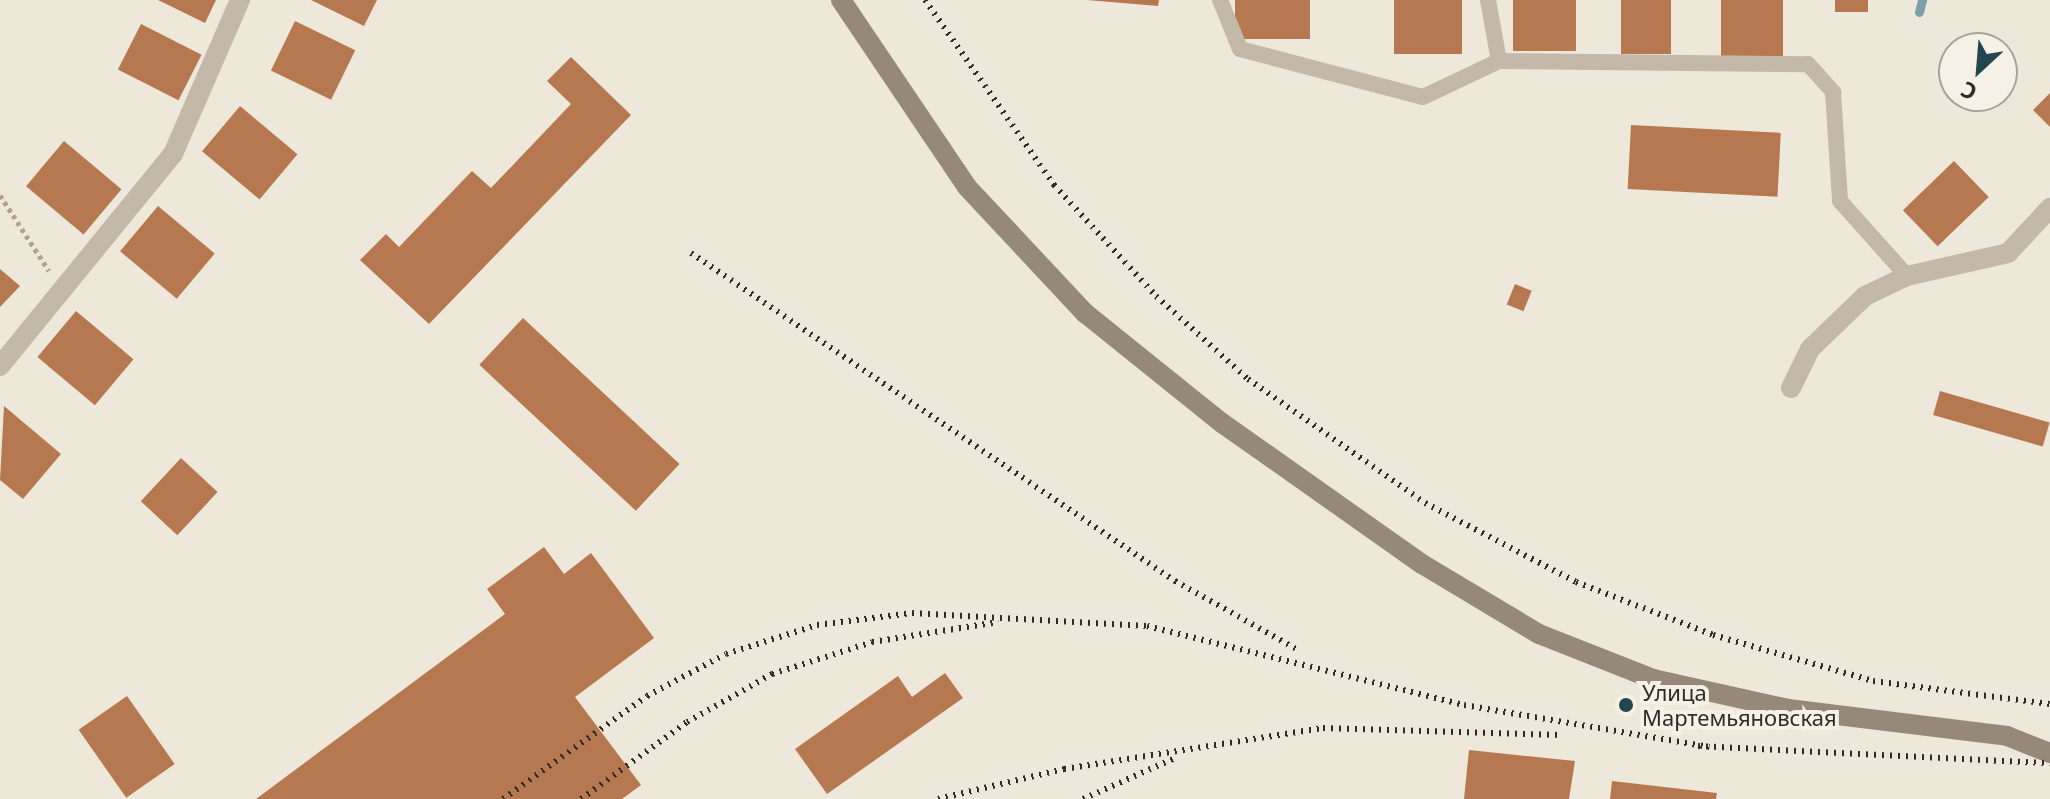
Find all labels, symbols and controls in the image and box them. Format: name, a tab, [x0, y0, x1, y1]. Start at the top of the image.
north arrow	[1938, 32, 2018, 112]
text: С	[1955, 75, 1981, 108]
place label: Улица Мартемьяновская	[1642, 679, 1837, 730]
marker: Улица Мартемьяновская	[1617, 696, 1635, 714]

